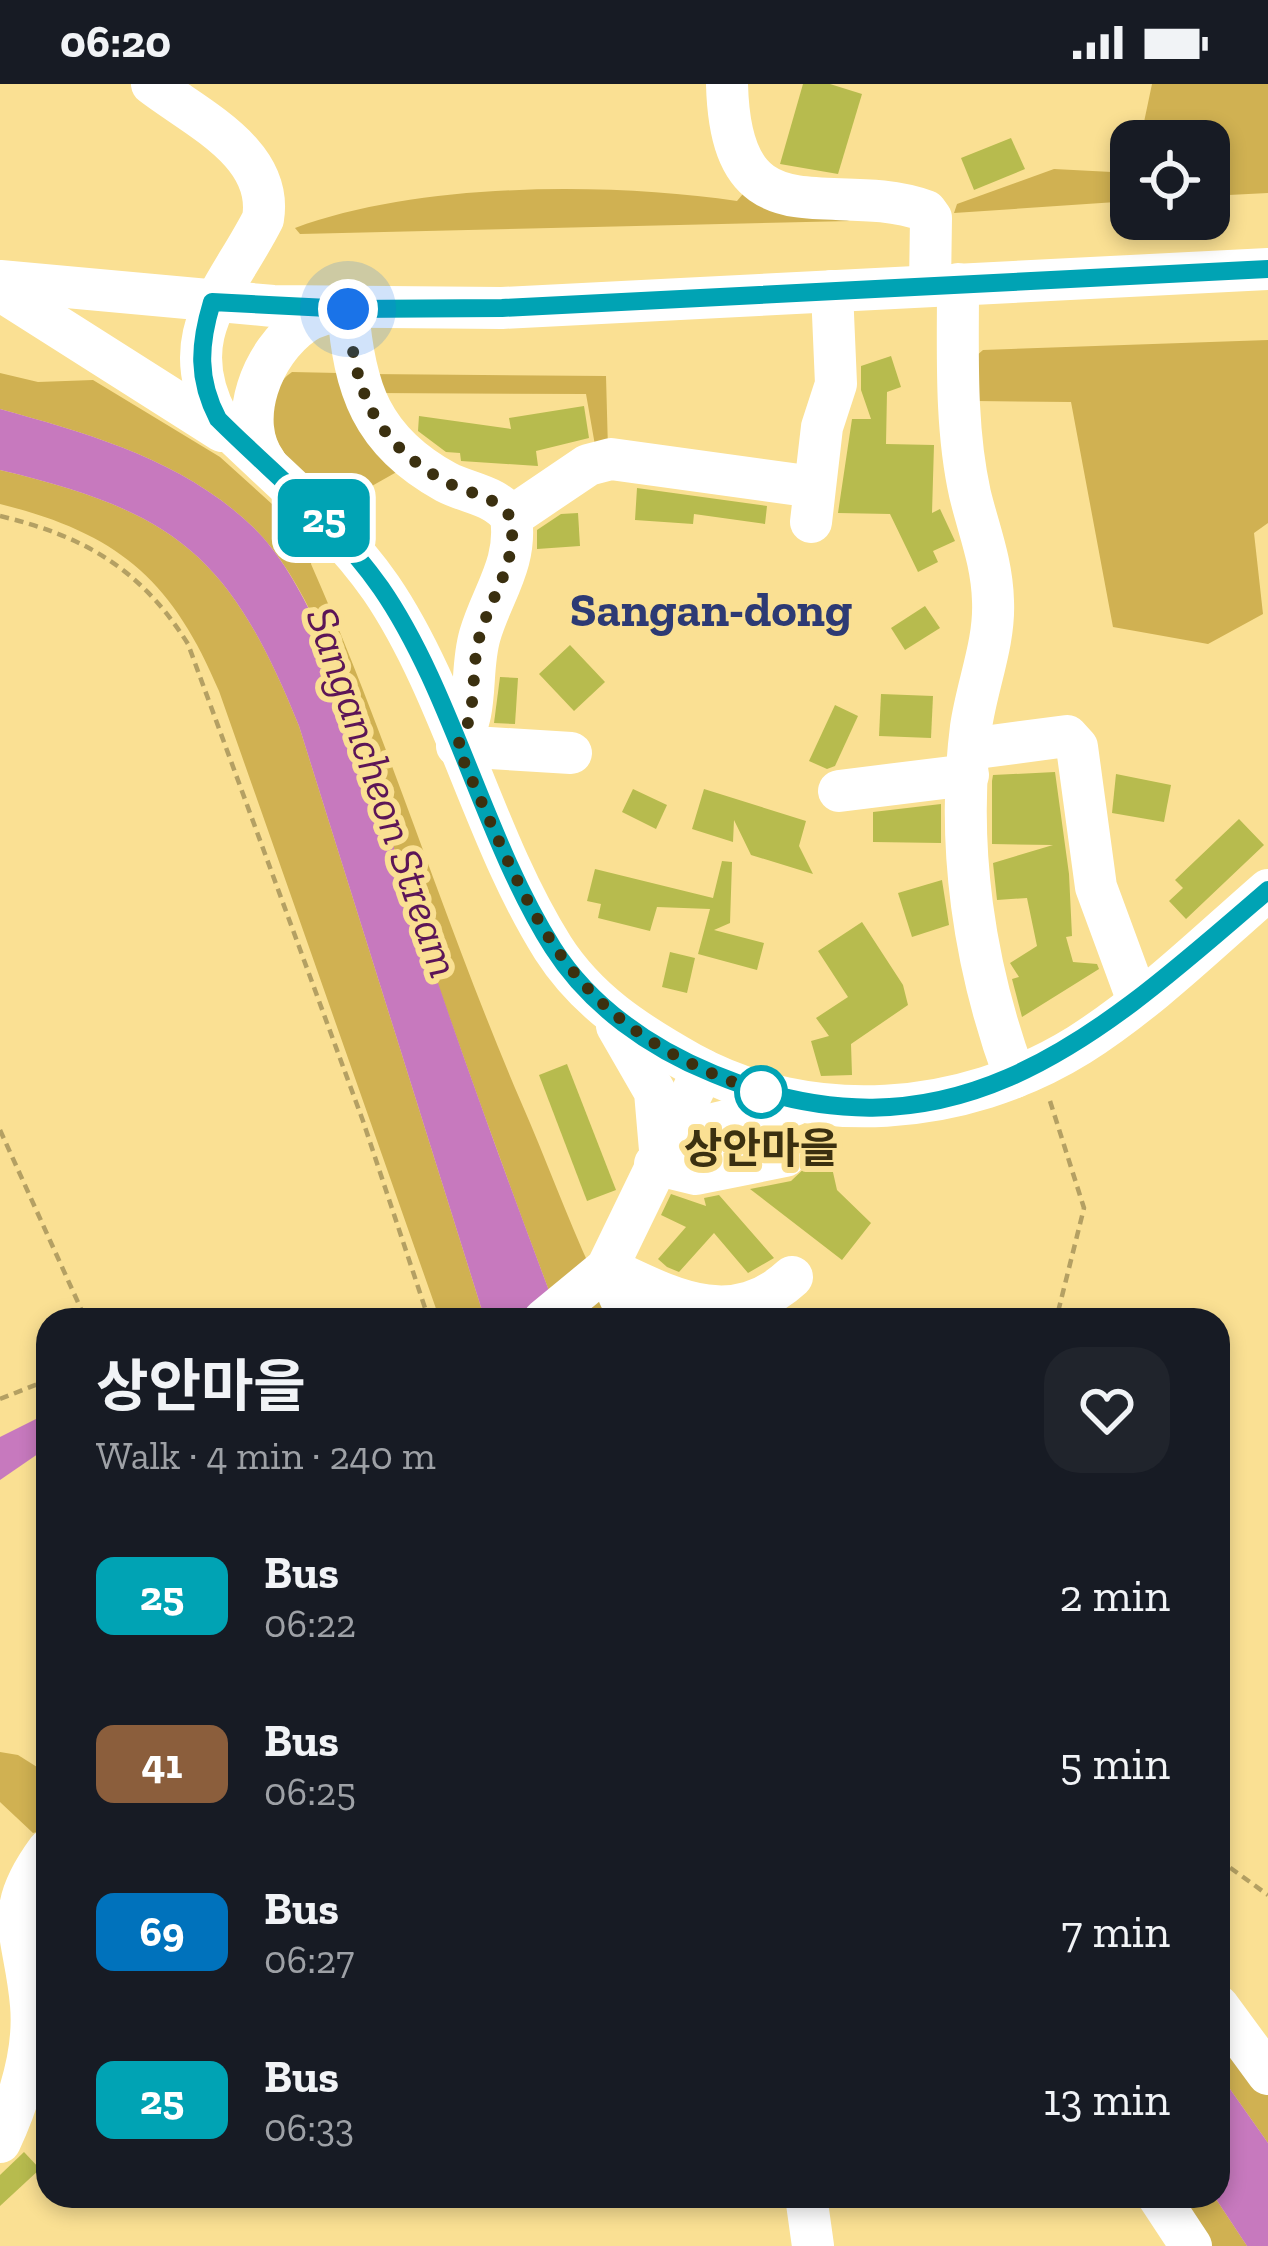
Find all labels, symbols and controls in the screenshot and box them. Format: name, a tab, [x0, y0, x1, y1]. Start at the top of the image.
text: 06:20	[60, 15, 171, 69]
map controls	[1110, 120, 1230, 240]
button: locate	[1110, 120, 1230, 240]
your location	[318, 279, 378, 339]
line badge: 25	[270, 479, 378, 557]
text: 25	[302, 492, 346, 543]
district label: Sangan-dong	[570, 581, 852, 638]
water label: Sangancheon Stream	[294, 600, 472, 984]
marker: 상안마을	[736, 1067, 786, 1117]
place label: 상안마을	[684, 1123, 838, 1174]
button: heart	[1044, 1347, 1170, 1473]
text: 상안마을	[96, 1352, 306, 1421]
text: Walk · 4 min · 240 m	[96, 1432, 436, 1479]
text: Bus	[264, 1546, 339, 1600]
text: 2 min	[1059, 1569, 1170, 1623]
text: 25	[140, 1570, 184, 1621]
text: 06:22	[264, 1600, 356, 1647]
text: Bus	[264, 1714, 339, 1768]
text: 5 min	[1060, 1737, 1170, 1791]
text: 41	[142, 1738, 182, 1789]
text: 06:25	[264, 1768, 356, 1815]
text: Bus	[264, 1882, 339, 1936]
text: 7 min	[1061, 1905, 1170, 1959]
text: 69	[140, 1906, 184, 1957]
text: 06:27	[264, 1936, 354, 1983]
text: Bus	[264, 2050, 339, 2104]
text: 13 min	[1043, 2073, 1170, 2127]
text: 25	[140, 2074, 184, 2125]
text: 06:33	[264, 2104, 354, 2151]

